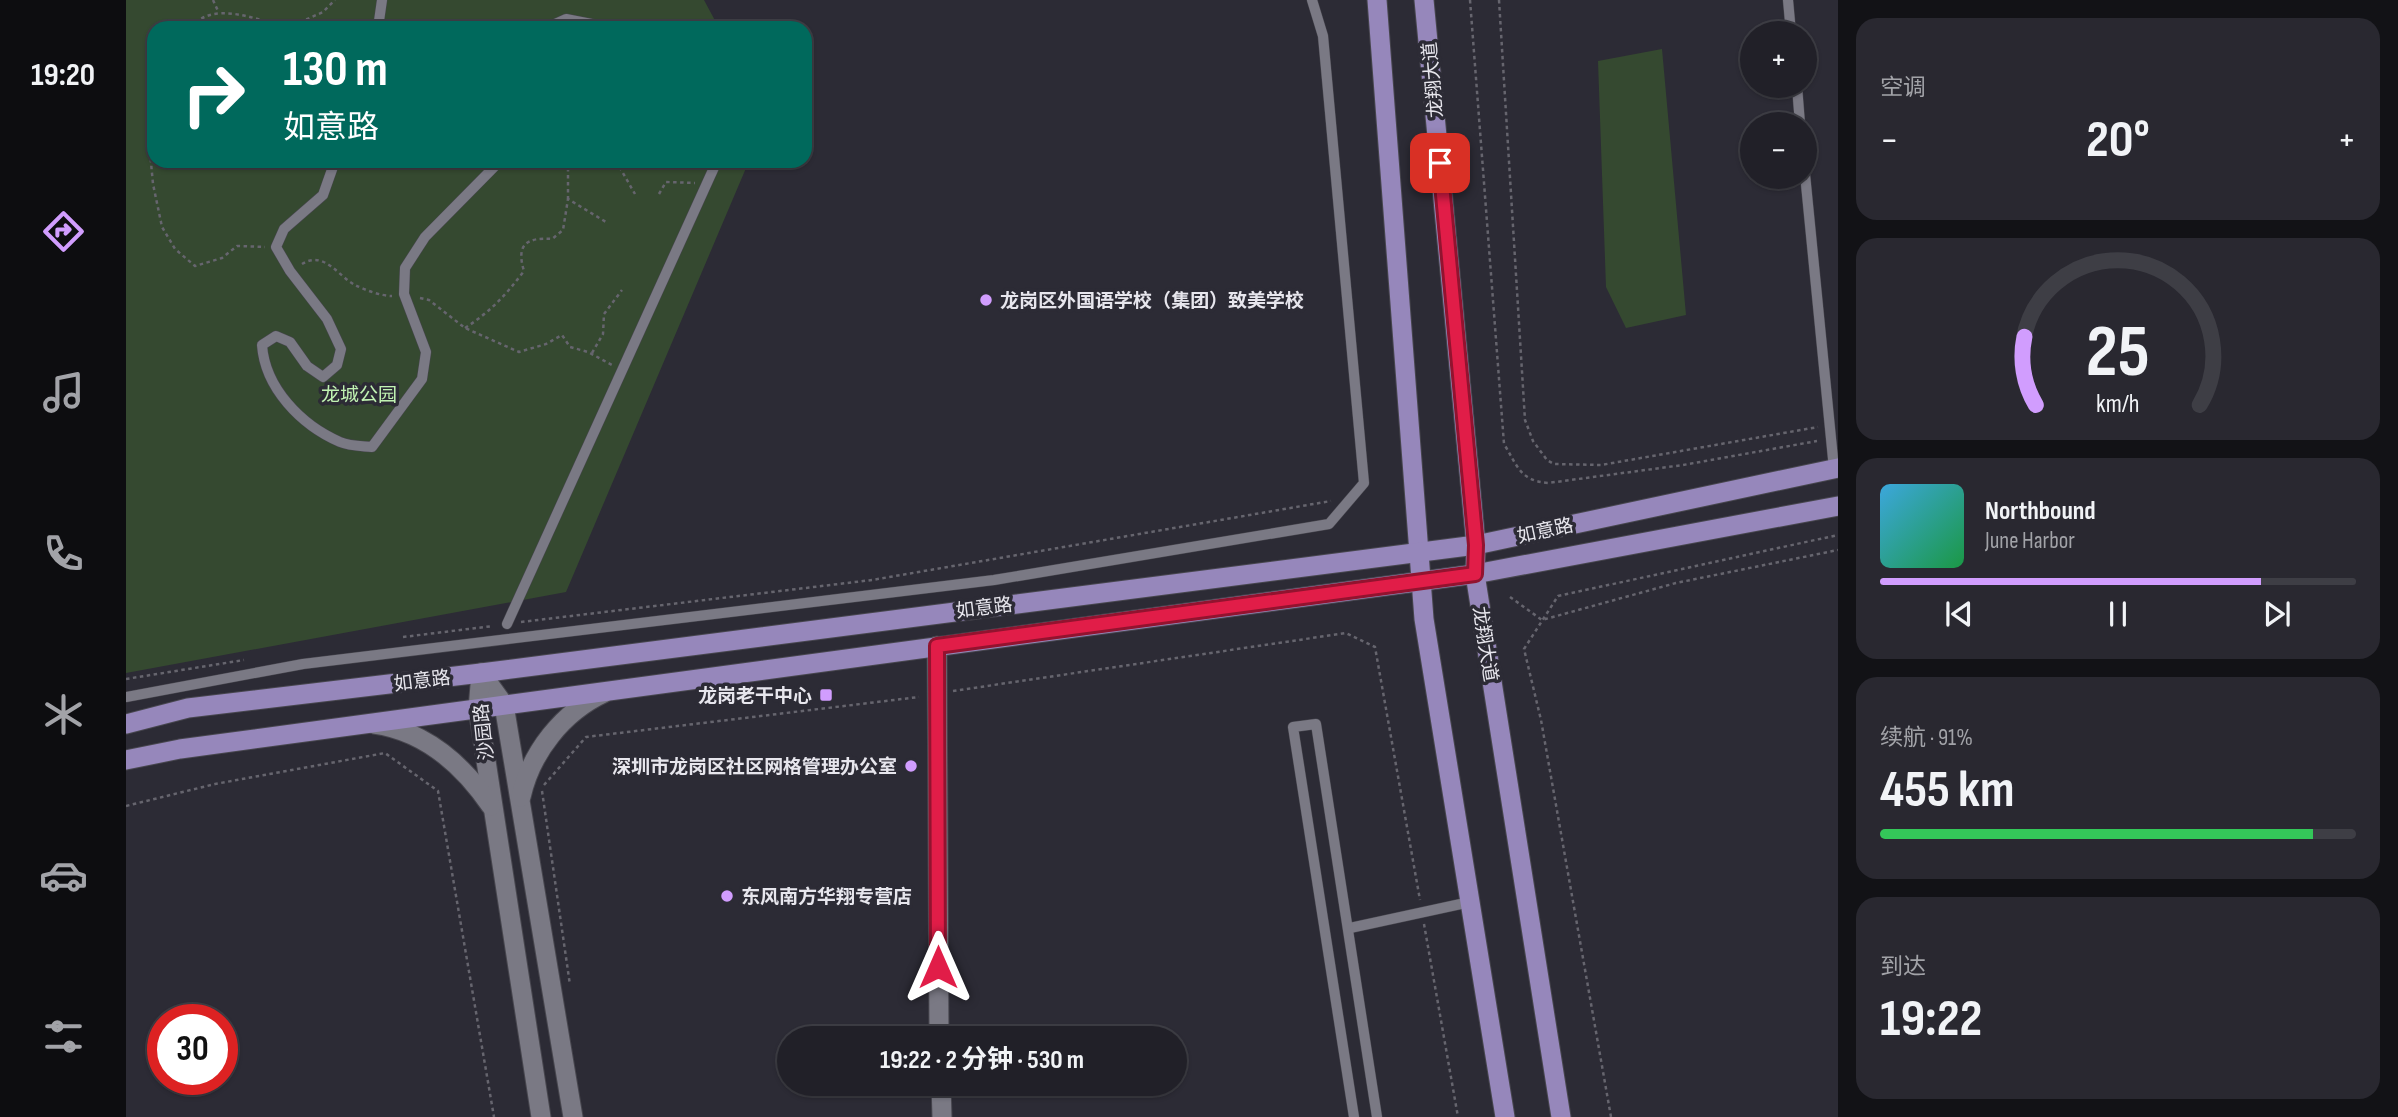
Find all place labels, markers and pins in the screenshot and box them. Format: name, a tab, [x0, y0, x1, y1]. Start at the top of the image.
pin	[1410, 133, 1470, 193]
place label: 龙岗区外国语学校（集团）致美学校	[1000, 290, 1304, 313]
marker: 龙岗区外国语学校（集团）致美学校	[978, 292, 994, 308]
place label: 龙岗老干中心	[698, 685, 812, 708]
marker: 龙岗老干中心	[818, 687, 834, 703]
place label: 深圳市龙岗区社区网格管理办公室	[612, 756, 897, 779]
marker: 深圳市龙岗区社区网格管理办公室	[903, 758, 919, 774]
place label: 东风南方华翔专营店	[741, 886, 912, 909]
marker: 东风南方华翔专营店	[719, 888, 735, 904]

